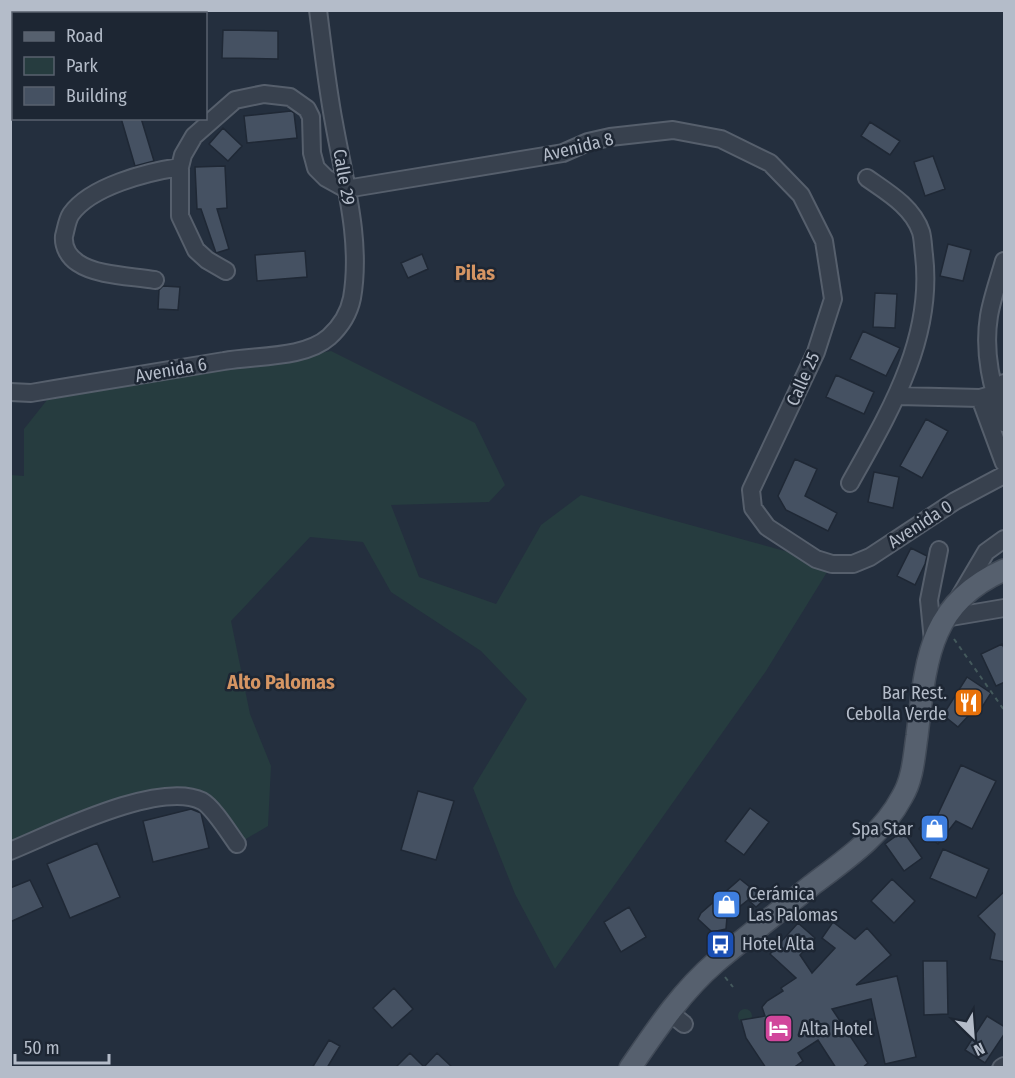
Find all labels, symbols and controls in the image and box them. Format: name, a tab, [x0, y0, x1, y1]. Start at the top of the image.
legend	[12, 12, 207, 120]
text: Road	[66, 25, 103, 47]
text: Park	[66, 55, 99, 77]
text: Building	[66, 85, 127, 107]
street label: Avenida 8	[540, 128, 616, 166]
street label: Calle 29	[328, 147, 360, 207]
district label: Pilas	[455, 261, 495, 285]
street label: Calle 25	[781, 349, 825, 409]
street label: Avenida 6	[134, 353, 208, 387]
street label: Avenida 0	[884, 495, 956, 553]
district label: Alto Palomas	[226, 670, 335, 694]
place label: Bar Rest. Cebolla Verde	[846, 682, 947, 725]
restaurant icon: Bar Rest. Cebolla Verde	[952, 687, 984, 719]
shop icon: Spa Star	[918, 813, 950, 845]
place label: Spa Star	[852, 818, 914, 840]
place label: Cerámica Las Palomas	[748, 883, 838, 926]
shop icon: Cerámica Las Palomas	[711, 888, 743, 920]
bus stop icon: Hotel Alta	[705, 928, 737, 960]
place label: Hotel Alta	[742, 933, 815, 955]
north arrow	[943, 1006, 1003, 1066]
hotel icon: Alta Hotel	[763, 1013, 795, 1045]
place label: Alta Hotel	[800, 1018, 873, 1040]
scale bar	[15, 1027, 110, 1065]
text: 50 m	[24, 1037, 60, 1059]
text: N	[971, 1039, 987, 1060]

